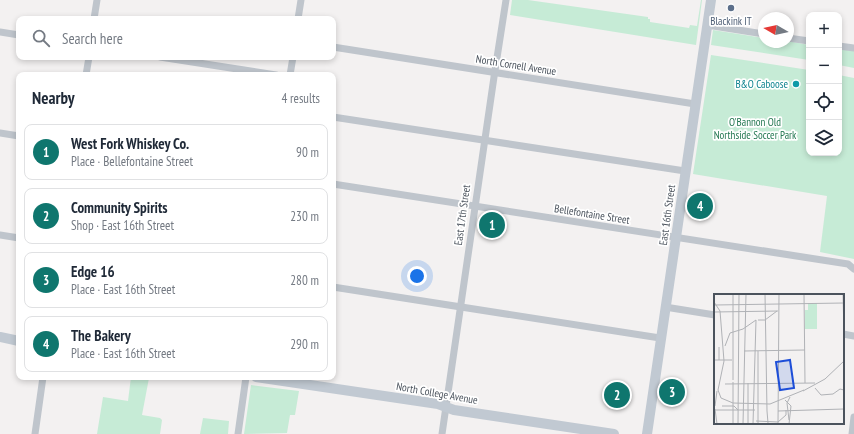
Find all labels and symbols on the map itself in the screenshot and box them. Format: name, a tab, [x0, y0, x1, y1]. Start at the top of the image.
marker: Blackink IT	[726, 3, 736, 13]
north arrow	[758, 12, 794, 48]
place label: Blackink IT	[710, 14, 752, 28]
street label: North Cornell Avenue	[475, 52, 558, 78]
place label: B&O Caboose	[735, 77, 788, 91]
marker: B&O Caboose	[791, 79, 801, 89]
park label: O'Bannon Old Northside Soccer Park	[714, 115, 797, 142]
street label: East 17th Street	[451, 184, 473, 246]
street label: East 16th Street	[656, 184, 678, 246]
pin: 4	[687, 191, 713, 221]
street label: Bellefontaine Street	[553, 201, 631, 227]
pin: 1	[479, 210, 505, 240]
your location	[407, 266, 427, 286]
inset map	[714, 294, 844, 424]
pin: 3	[659, 377, 685, 407]
street label: North College Avenue	[395, 379, 479, 407]
pin: 2	[604, 380, 630, 410]

